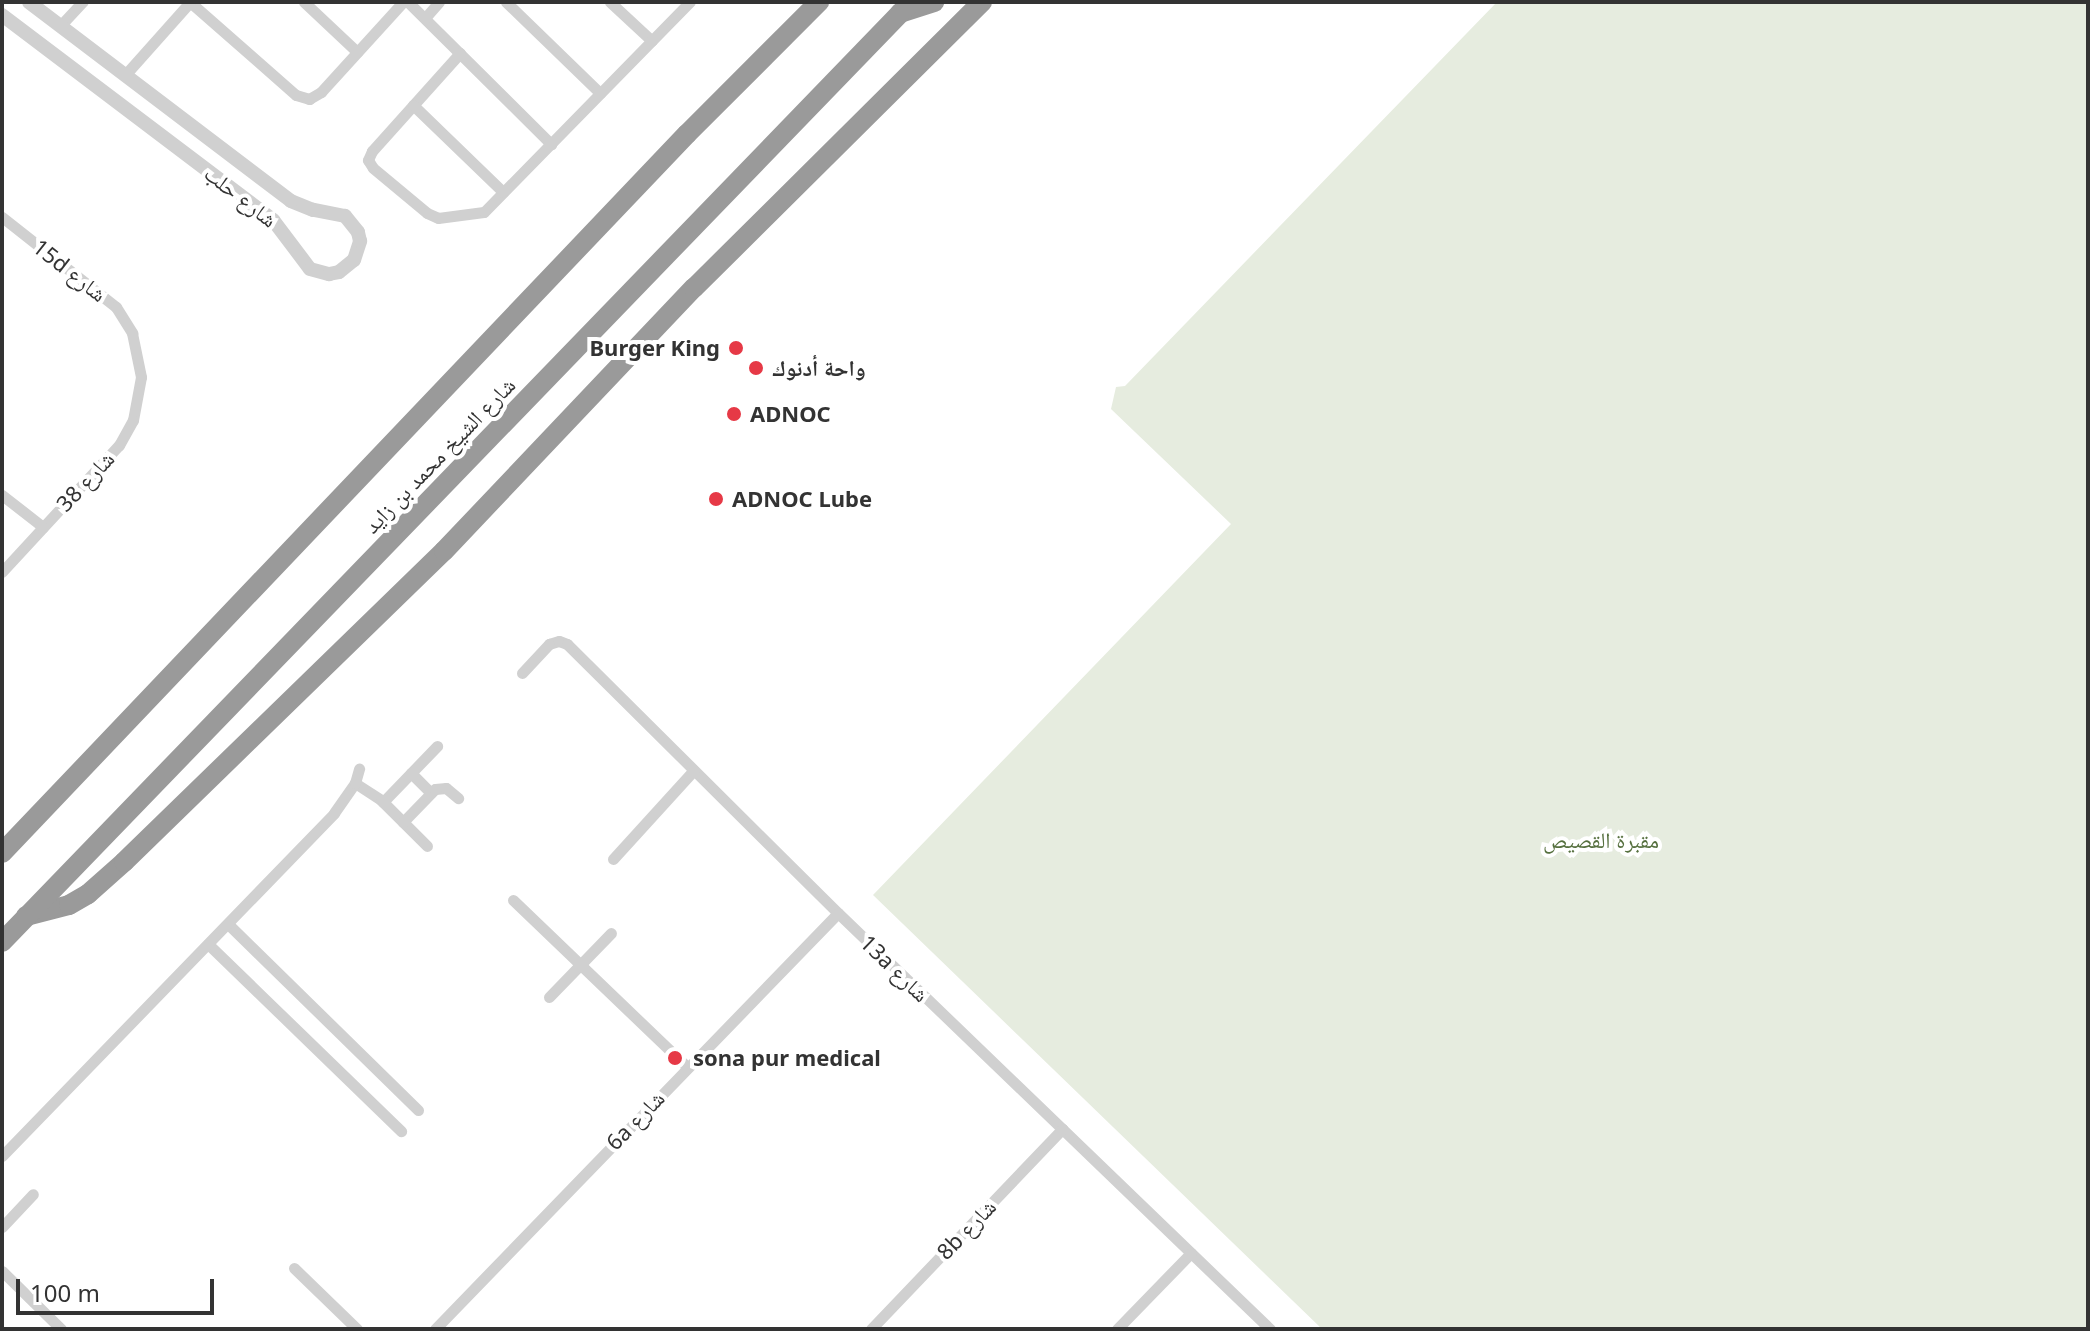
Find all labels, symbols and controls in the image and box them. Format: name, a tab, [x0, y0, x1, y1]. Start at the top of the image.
street label: شارع حلب	[199, 159, 283, 233]
street label: 15d شارع	[28, 233, 112, 307]
place label: Burger King	[589, 335, 720, 361]
marker: Burger King	[727, 339, 745, 357]
place label: واحة أدنوك	[772, 355, 866, 381]
marker: واحة أدنوك	[747, 359, 765, 377]
street label: شارع الشيخ محمد بن زايد	[358, 372, 520, 538]
place label: ADNOC	[750, 401, 831, 427]
marker: ADNOC	[725, 405, 743, 423]
street label: شارع 38	[51, 445, 119, 517]
place label: ADNOC Lube	[732, 486, 872, 512]
marker: ADNOC Lube	[707, 490, 725, 508]
park label: مقبرة القصيص	[1543, 827, 1659, 853]
street label: 13a شارع	[855, 929, 935, 1007]
place label: sona pur medical	[693, 1045, 881, 1071]
marker: sona pur medical	[664, 1047, 686, 1069]
street label: 6a شارع	[600, 1085, 670, 1155]
street label: 8b شارع	[931, 1193, 1001, 1265]
scale bar	[20, 1263, 218, 1313]
text: 100 m	[30, 1276, 100, 1309]

